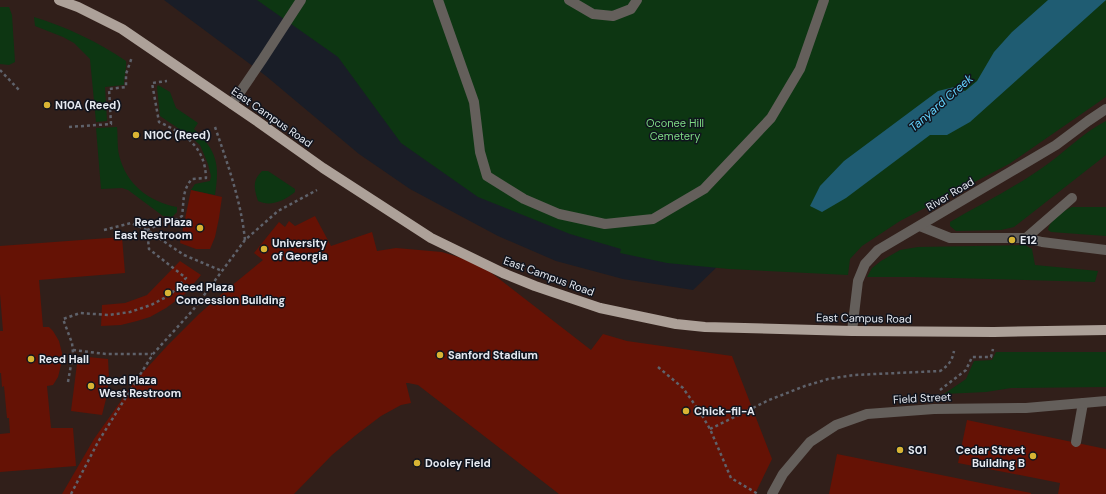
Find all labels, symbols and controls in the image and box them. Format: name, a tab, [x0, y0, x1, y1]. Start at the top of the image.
water label: Tanyard Creek	[905, 70, 977, 135]
street label: East Campus Road	[229, 84, 315, 150]
place label: N10A (Reed)	[55, 98, 121, 112]
marker: N10A (Reed)	[42, 100, 52, 110]
park label: Oconee Hill Cemetery	[646, 116, 704, 143]
place label: N10C (Reed)	[144, 128, 210, 142]
marker: N10C (Reed)	[131, 130, 141, 140]
street label: River Road	[923, 174, 977, 214]
place label: Reed Plaza East Restroom	[114, 215, 192, 242]
marker: Reed Plaza East Restroom	[195, 223, 205, 233]
place label: E12	[1020, 233, 1037, 247]
marker: E12	[1007, 235, 1017, 245]
place label: University of Georgia	[272, 236, 328, 263]
marker: University of Georgia	[259, 244, 269, 254]
street label: East Campus Road	[502, 253, 596, 299]
place label: Reed Plaza Concession Building	[176, 280, 285, 307]
marker: Reed Plaza Concession Building	[163, 288, 173, 298]
street label: East Campus Road	[816, 310, 912, 326]
place label: Sanford Stadium	[448, 348, 538, 362]
marker: Sanford Stadium	[435, 350, 445, 360]
place label: Reed Hall	[39, 352, 89, 366]
marker: Reed Hall	[26, 354, 36, 364]
place label: Reed Plaza West Restroom	[99, 373, 181, 400]
marker: Reed Plaza West Restroom	[86, 381, 96, 391]
street label: Field Street	[893, 389, 951, 407]
place label: Chick-fil-A	[694, 404, 755, 418]
marker: Chick-fil-A	[681, 406, 691, 416]
place label: S01	[908, 443, 926, 457]
place label: Cedar Street Building B	[956, 443, 1025, 470]
marker: S01	[895, 445, 905, 455]
marker: Cedar Street Building B	[1028, 451, 1038, 461]
place label: Dooley Field	[425, 456, 491, 470]
marker: Dooley Field	[412, 458, 422, 468]

